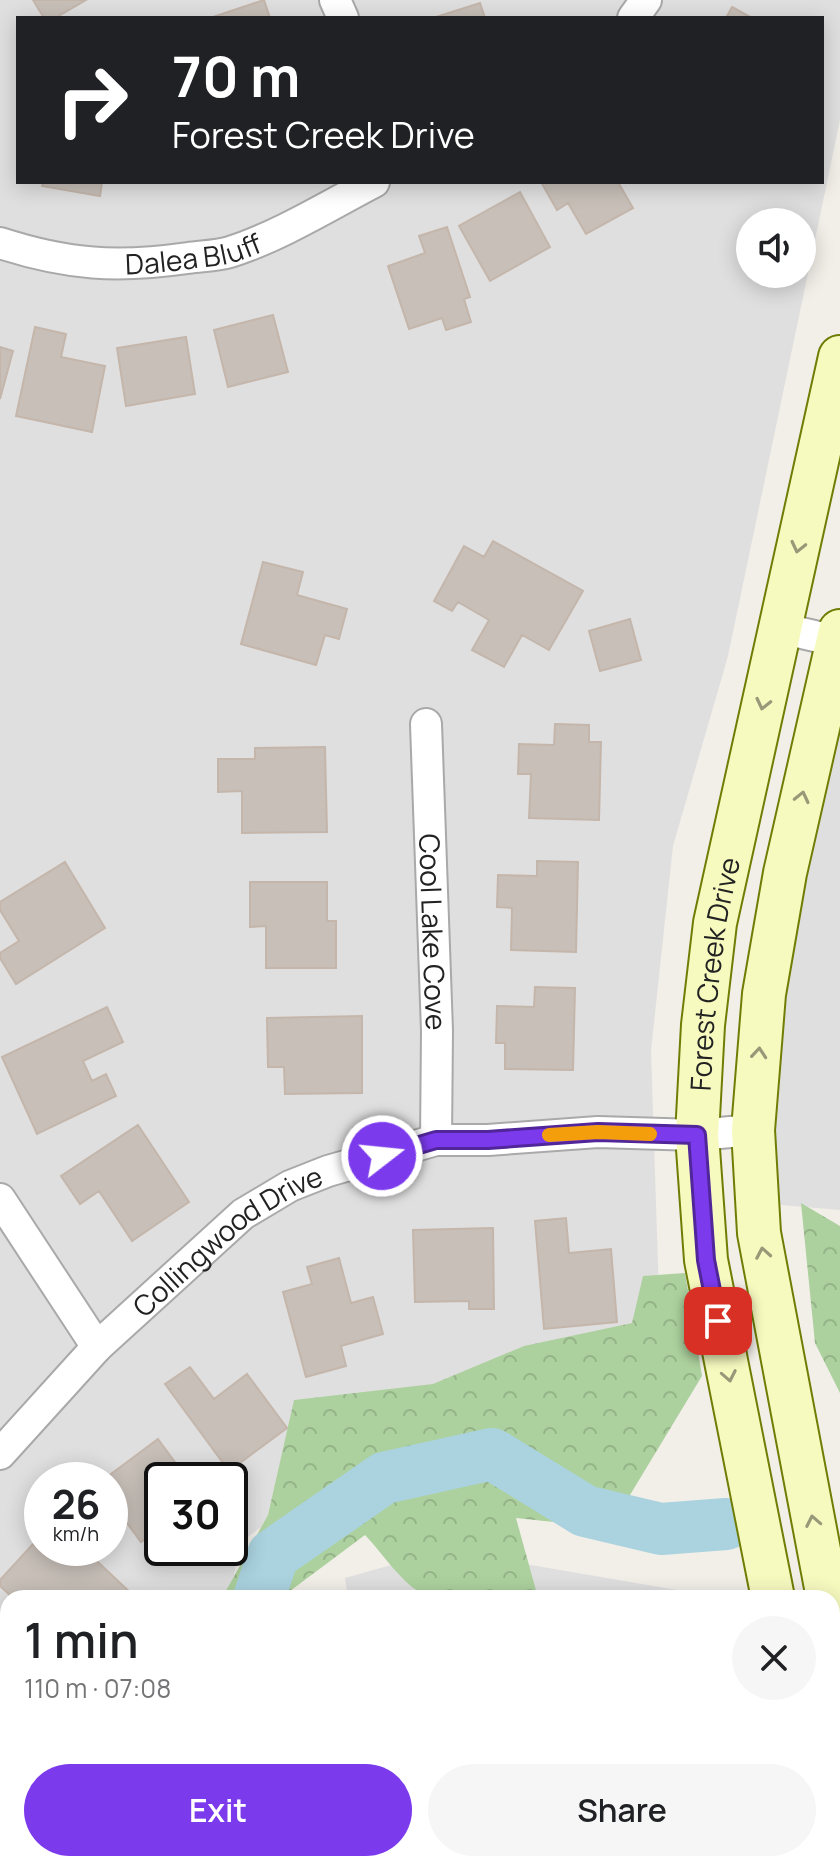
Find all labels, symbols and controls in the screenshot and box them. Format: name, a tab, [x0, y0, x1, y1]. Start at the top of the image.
text: 70 m	[172, 37, 300, 114]
icon: right	[40, 48, 144, 152]
text: Forest Creek Drive	[172, 110, 475, 159]
map controls	[736, 208, 816, 288]
button: sound	[736, 208, 816, 288]
street label: Dalea Bluff	[124, 223, 267, 283]
one-way arrow	[791, 539, 808, 553]
one-way arrow	[755, 697, 772, 711]
one-way arrow	[793, 790, 810, 804]
street label: Cool Lake Cove	[411, 833, 456, 1031]
street label: Forest Creek Drive	[680, 853, 748, 1092]
one-way arrow	[750, 1046, 767, 1059]
position arrow	[340, 1114, 424, 1198]
street label: Collingwood Drive	[124, 1156, 328, 1325]
one-way arrow	[755, 1247, 772, 1260]
pin	[684, 1287, 752, 1355]
icon: arrive	[696, 1299, 740, 1343]
one-way arrow	[720, 1368, 737, 1382]
speed limit sign: 30	[144, 1462, 248, 1566]
text: 26	[52, 1476, 100, 1531]
one-way arrow	[806, 1515, 823, 1528]
text: km/h	[53, 1520, 99, 1547]
text: 1 min	[24, 1607, 138, 1672]
button: close	[732, 1616, 816, 1700]
text: 110 m · 07:08	[24, 1670, 171, 1706]
button: Exit	[24, 1764, 412, 1856]
button: Share	[428, 1764, 816, 1856]

